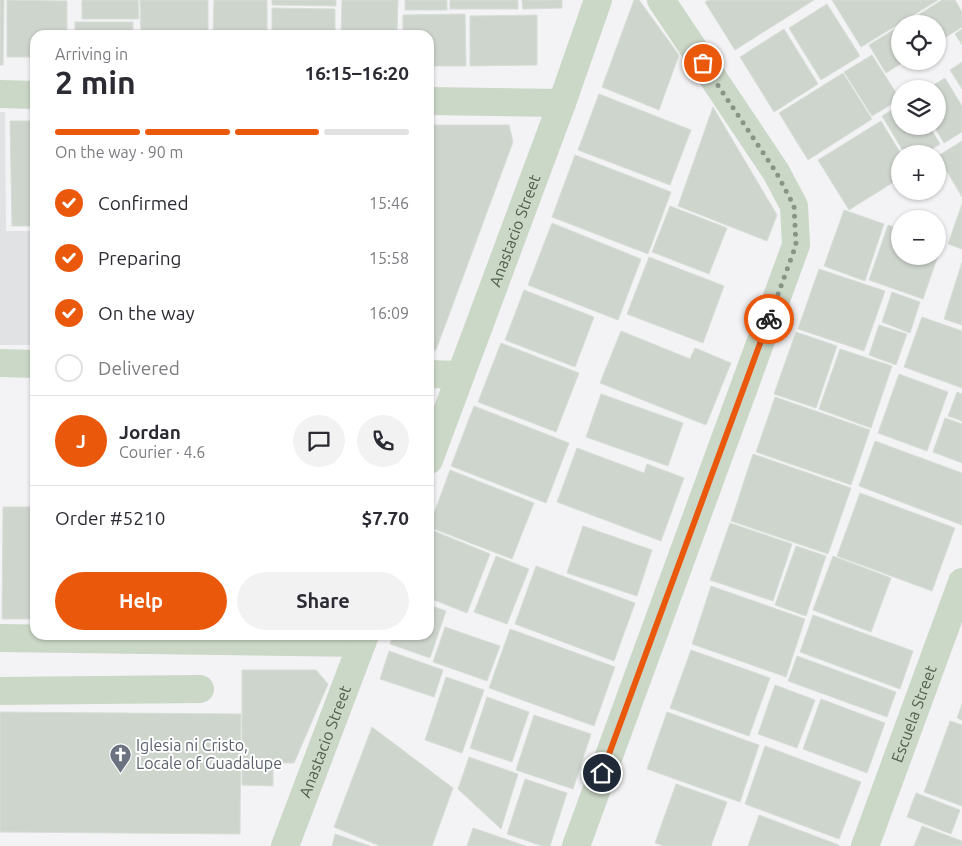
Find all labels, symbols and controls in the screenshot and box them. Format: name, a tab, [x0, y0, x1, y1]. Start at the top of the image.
map controls	[891, 15, 946, 265]
button: locate	[891, 15, 946, 70]
pin	[682, 42, 724, 84]
text: Arriving in	[55, 45, 128, 63]
icon: bag	[689, 49, 717, 77]
text: 16:15–16:20	[304, 62, 409, 84]
text: 2 min	[55, 64, 136, 100]
button: layers	[891, 80, 946, 135]
text: On the way · 90 m	[55, 143, 183, 161]
button: +	[891, 145, 946, 200]
street label: Anastacio Street	[485, 171, 544, 289]
icon: check	[55, 189, 83, 217]
text: Confirmed	[98, 192, 189, 214]
text: 15:46	[369, 194, 409, 212]
button: −	[891, 210, 946, 265]
icon: check	[55, 244, 83, 272]
text: Preparing	[98, 247, 182, 269]
text: 15:58	[369, 249, 409, 267]
courier	[744, 294, 794, 344]
icon: check	[55, 299, 83, 327]
text: On the way	[98, 302, 195, 324]
text: 16:09	[369, 304, 409, 322]
icon: bike	[755, 305, 783, 333]
text: Delivered	[98, 357, 180, 379]
button: chat	[293, 415, 345, 467]
button: phone	[357, 415, 409, 467]
text: Jordan	[119, 421, 181, 443]
text: J	[76, 430, 86, 452]
text: Courier · 4.6	[119, 443, 205, 461]
text: Order #5210	[55, 507, 165, 529]
text: $7.70	[361, 507, 409, 529]
button: Help	[55, 572, 227, 630]
button: Share	[237, 572, 409, 630]
street label: Escuela Street	[888, 662, 940, 765]
street label: Anastacio Street	[295, 682, 354, 800]
place label: Iglesia ni Cristo, Locale of Guadalupe	[136, 736, 282, 772]
church icon: Iglesia ni Cristo, Locale of Guadalupe	[108, 742, 132, 773]
pin	[581, 752, 623, 794]
icon: home	[588, 759, 616, 787]

